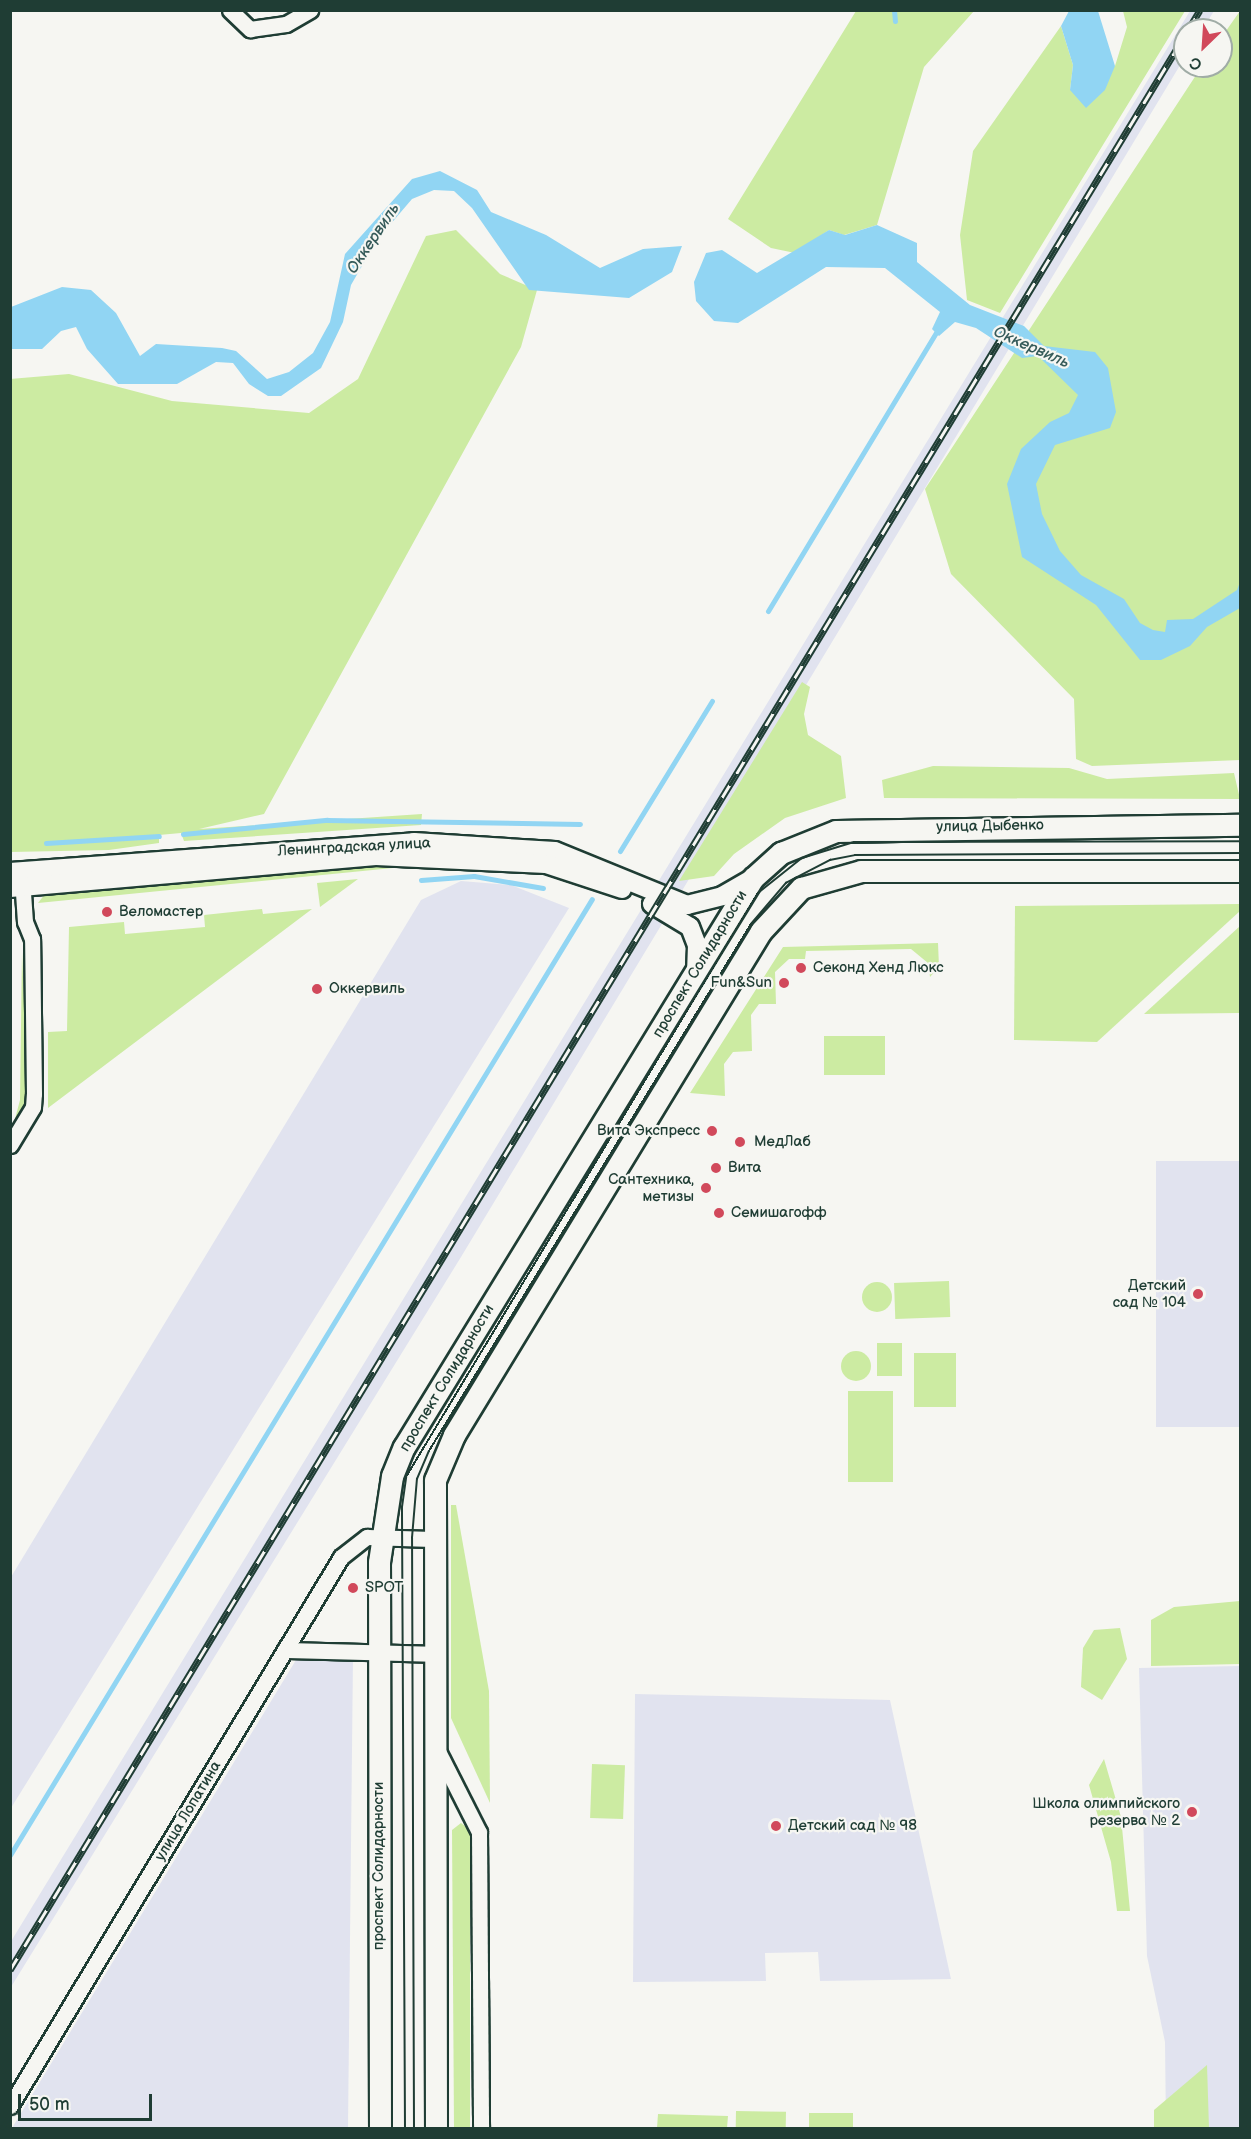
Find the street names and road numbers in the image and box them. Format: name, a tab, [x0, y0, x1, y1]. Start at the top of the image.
street label: улица Дыбенко	[936, 816, 1044, 836]
street label: Ленинградская улица	[277, 834, 431, 860]
street label: проспект Солидарности	[649, 887, 751, 1041]
street label: проспект Солидарности	[396, 1301, 498, 1455]
street label: улица Лопатина	[151, 1758, 225, 1864]
street label: проспект Солидарности	[370, 1782, 388, 1950]

